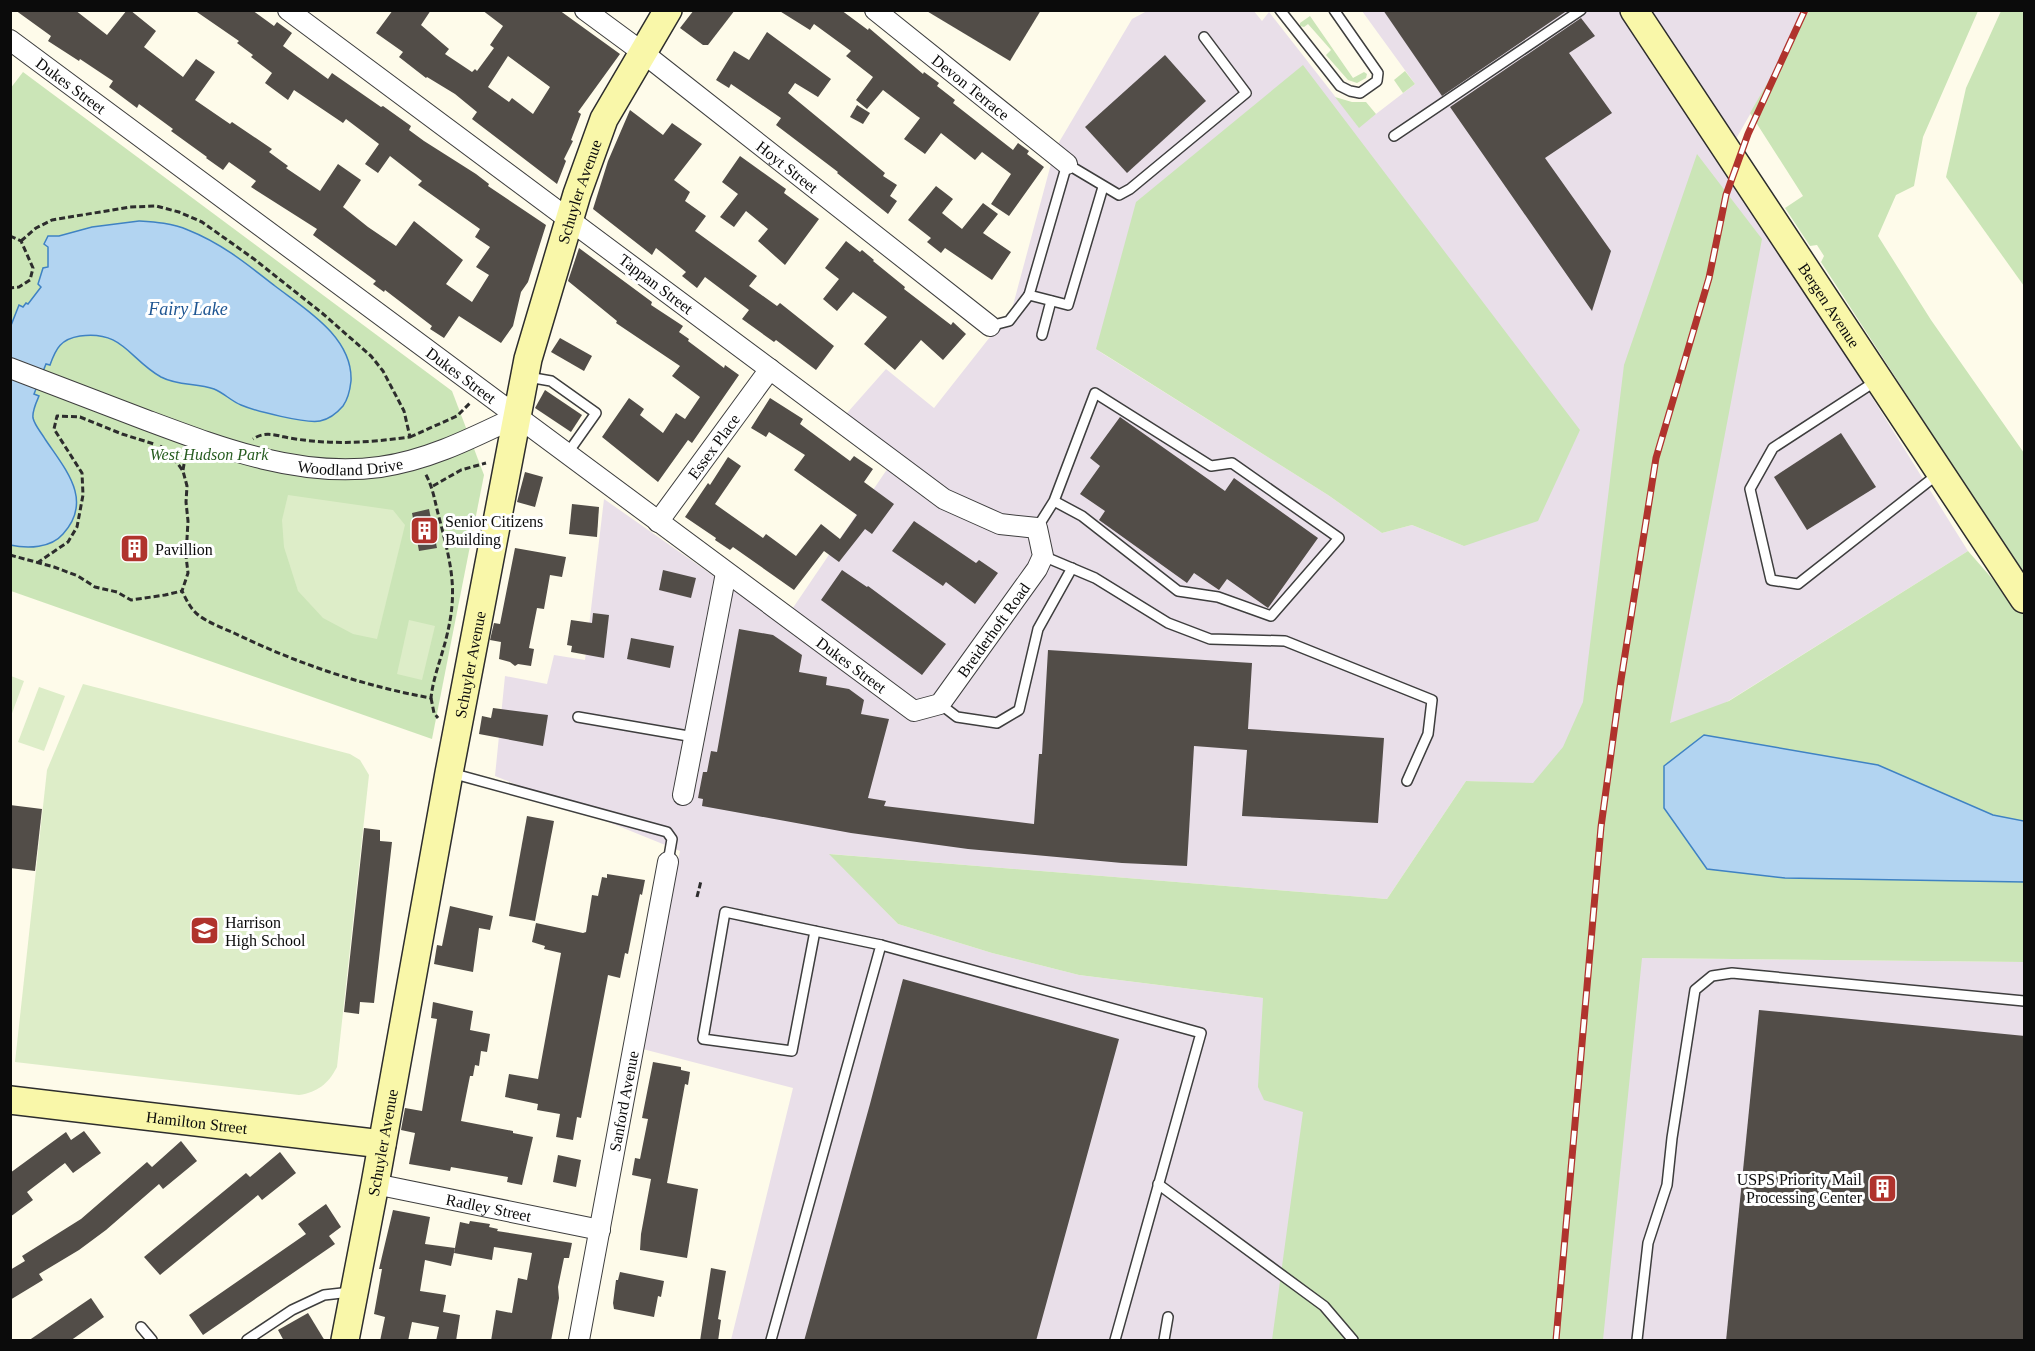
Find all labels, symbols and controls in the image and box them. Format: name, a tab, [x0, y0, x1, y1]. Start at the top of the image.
street label: Devon Terrace	[929, 51, 1013, 123]
street label: Dukes Street	[33, 54, 110, 117]
street label: Schuyler Avenue	[554, 137, 604, 246]
street label: Hoyt Street	[753, 137, 822, 196]
street label: Tappan Street	[615, 251, 697, 318]
street label: Bergen Avenue	[1795, 260, 1863, 351]
water label: Fairy Lake	[147, 299, 228, 319]
street label: Dukes Street	[423, 344, 500, 407]
street label: Essex Place	[684, 410, 743, 482]
park label: West Hudson Park	[150, 446, 269, 463]
street label: Woodland Drive	[296, 454, 405, 478]
place label: Senior Citizens Building	[445, 513, 543, 549]
building icon: Senior Citizens Building	[408, 514, 440, 546]
building icon: Pavillion	[118, 533, 150, 565]
place label: Pavillion	[155, 541, 213, 558]
street label: Breiderhoft Road	[954, 580, 1033, 680]
street label: Schuyler Avenue	[451, 609, 488, 719]
street label: Dukes Street	[813, 633, 890, 696]
place label: Harrison High School	[225, 914, 306, 950]
school or university icon: Harrison High School	[188, 915, 220, 947]
street label: Sanford Avenue	[606, 1049, 641, 1153]
street label: Schuyler Avenue	[364, 1088, 400, 1198]
street label: Hamilton Street	[145, 1108, 249, 1137]
place label: USPS Priority Mail Processing Center	[1737, 1171, 1863, 1207]
building icon: USPS Priority Mail Processing Center	[1867, 1172, 1899, 1204]
street label: Radley Street	[444, 1190, 533, 1224]

